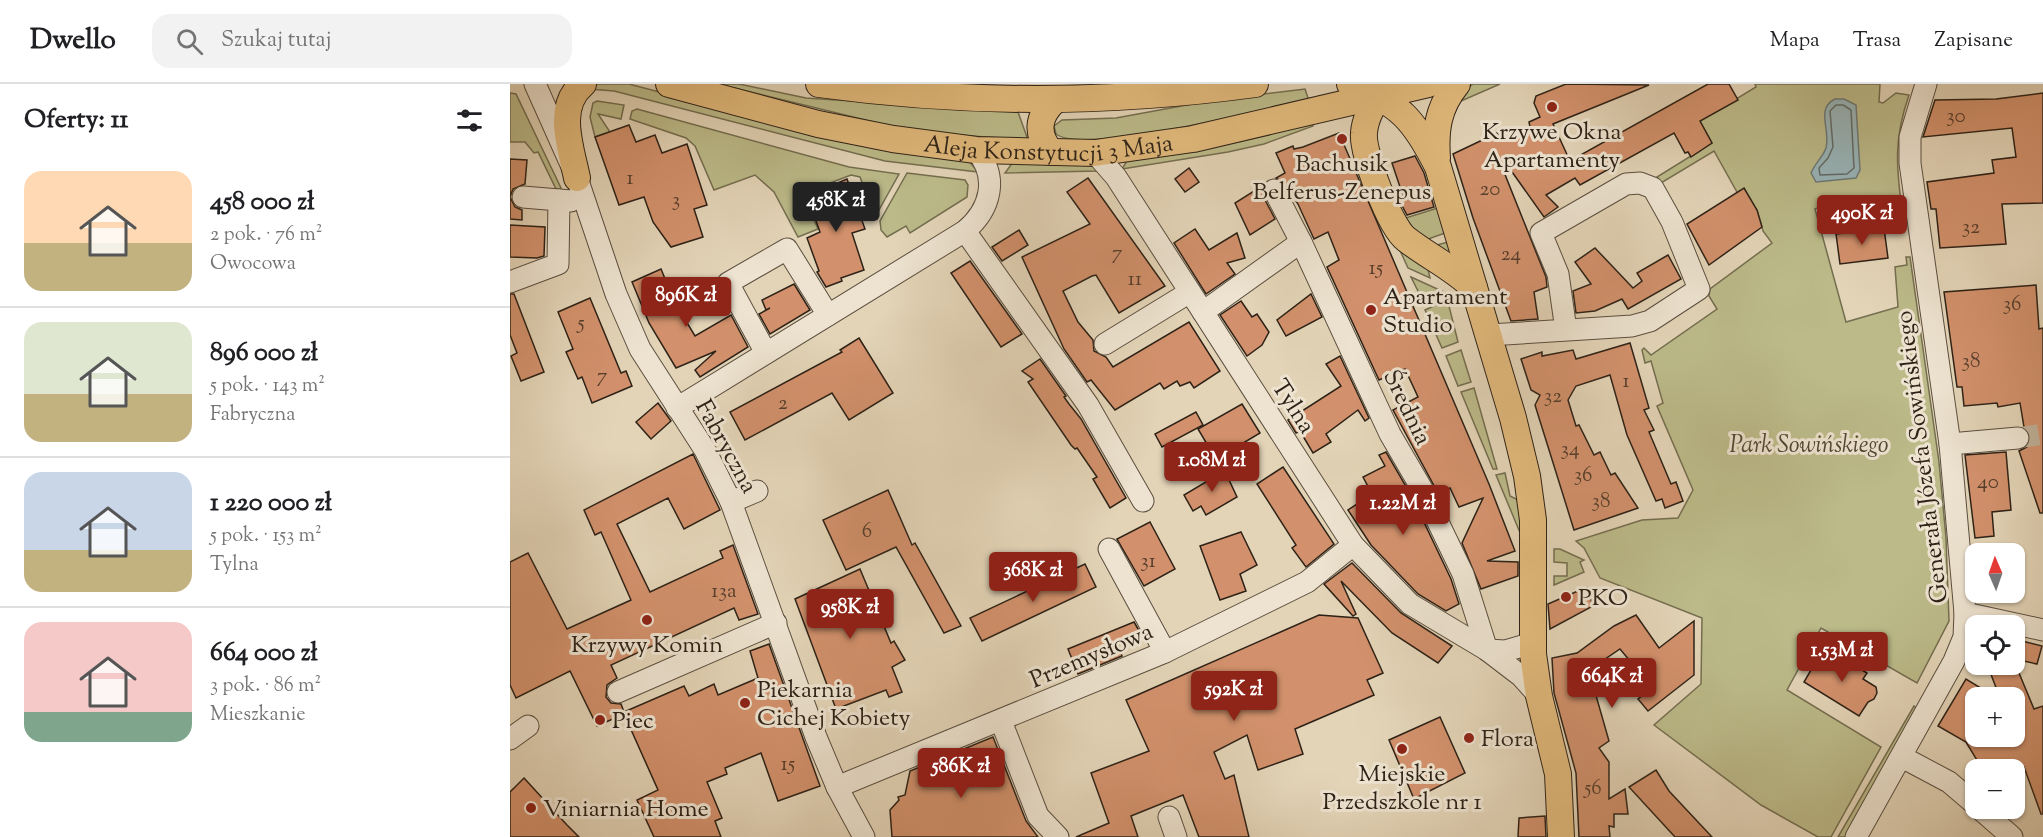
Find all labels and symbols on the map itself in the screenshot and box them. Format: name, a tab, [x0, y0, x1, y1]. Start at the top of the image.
marker: Krzywe Okna Apartamenty	[1545, 100, 1559, 114]
house number: 30	[1946, 102, 1966, 132]
place label: Krzywe Okna Apartamenty	[1482, 116, 1622, 178]
street label: Aleja Konstytucji 3 Maja	[921, 127, 1175, 172]
marker: Bachusik Belferus-Zenepus	[1335, 132, 1349, 146]
place label: Bachusik Belferus-Zenepus	[1253, 148, 1431, 210]
house number: 1	[626, 164, 634, 194]
house number: 20	[1480, 175, 1500, 205]
pin: 458K zł	[781, 182, 891, 233]
house number: 3	[672, 186, 680, 216]
pin: 490K zł	[1807, 195, 1917, 246]
house number: 32	[1962, 213, 1980, 243]
house number: 7	[1112, 239, 1123, 269]
house number: 24	[1501, 240, 1521, 270]
house number: 15	[1369, 254, 1383, 284]
house number: 11	[1128, 265, 1142, 295]
pin: 896K zł	[631, 277, 741, 328]
place label: Apartament Studio	[1383, 281, 1508, 343]
house number: 36	[2003, 290, 2021, 320]
marker: Apartament Studio	[1364, 303, 1378, 317]
house number: 5	[576, 309, 585, 339]
street label: Generała Józefa Sowińskiego	[1888, 309, 1958, 605]
house number: 38	[1962, 347, 1980, 377]
house number: 7	[597, 362, 608, 392]
street label: Średnia	[1373, 364, 1439, 451]
house number: 1	[1622, 367, 1630, 397]
street label: Tylna	[1262, 373, 1323, 441]
house number: 32	[1544, 382, 1562, 412]
house number: 2	[778, 389, 788, 419]
street label: Fabryczna	[686, 394, 765, 500]
park label: Park Sowińskiego	[1729, 429, 1889, 463]
house number: 34	[1560, 435, 1580, 465]
pin: 1.08M zł	[1150, 442, 1274, 493]
house number: 36	[1574, 461, 1592, 491]
house number: 40	[1977, 468, 1999, 498]
pin: 1.22M zł	[1341, 485, 1465, 536]
house number: 38	[1592, 487, 1610, 517]
house number: 6	[862, 517, 872, 547]
north arrow	[1965, 543, 2025, 603]
house number: 31	[1140, 547, 1156, 577]
pin: 368K zł	[978, 552, 1088, 603]
house number: 13a	[711, 577, 737, 607]
place label: PKO	[1578, 582, 1628, 616]
pin: 958K zł	[795, 589, 905, 640]
marker: PKO	[1559, 590, 1573, 604]
marker: Krzywy Komin	[640, 613, 654, 627]
street label: Przemysłowa	[1025, 616, 1159, 698]
place label: Krzywy Komin	[571, 629, 723, 663]
pin: 1.53M zł	[1780, 632, 1904, 683]
pin: 664K zł	[1557, 658, 1667, 709]
pin: 592K zł	[1179, 671, 1289, 722]
place label: Piekarnia Cichej Kobiety	[757, 674, 910, 736]
marker: Piekarnia Cichej Kobiety	[738, 696, 752, 710]
place label: Piec	[612, 705, 654, 739]
marker: Piec	[593, 713, 607, 727]
place label: Flora	[1481, 723, 1534, 757]
marker: Flora	[1462, 731, 1476, 745]
marker: Miejskie Przedszkole nr 1	[1395, 742, 1409, 756]
pin: 586K zł	[906, 748, 1016, 799]
house number: 15	[781, 750, 795, 780]
place label: Miejskie Przedszkole nr 1	[1322, 758, 1482, 820]
house number: 56	[1583, 774, 1602, 804]
place label: Viniarnia Home	[543, 793, 709, 827]
marker: Viniarnia Home	[524, 801, 538, 815]

